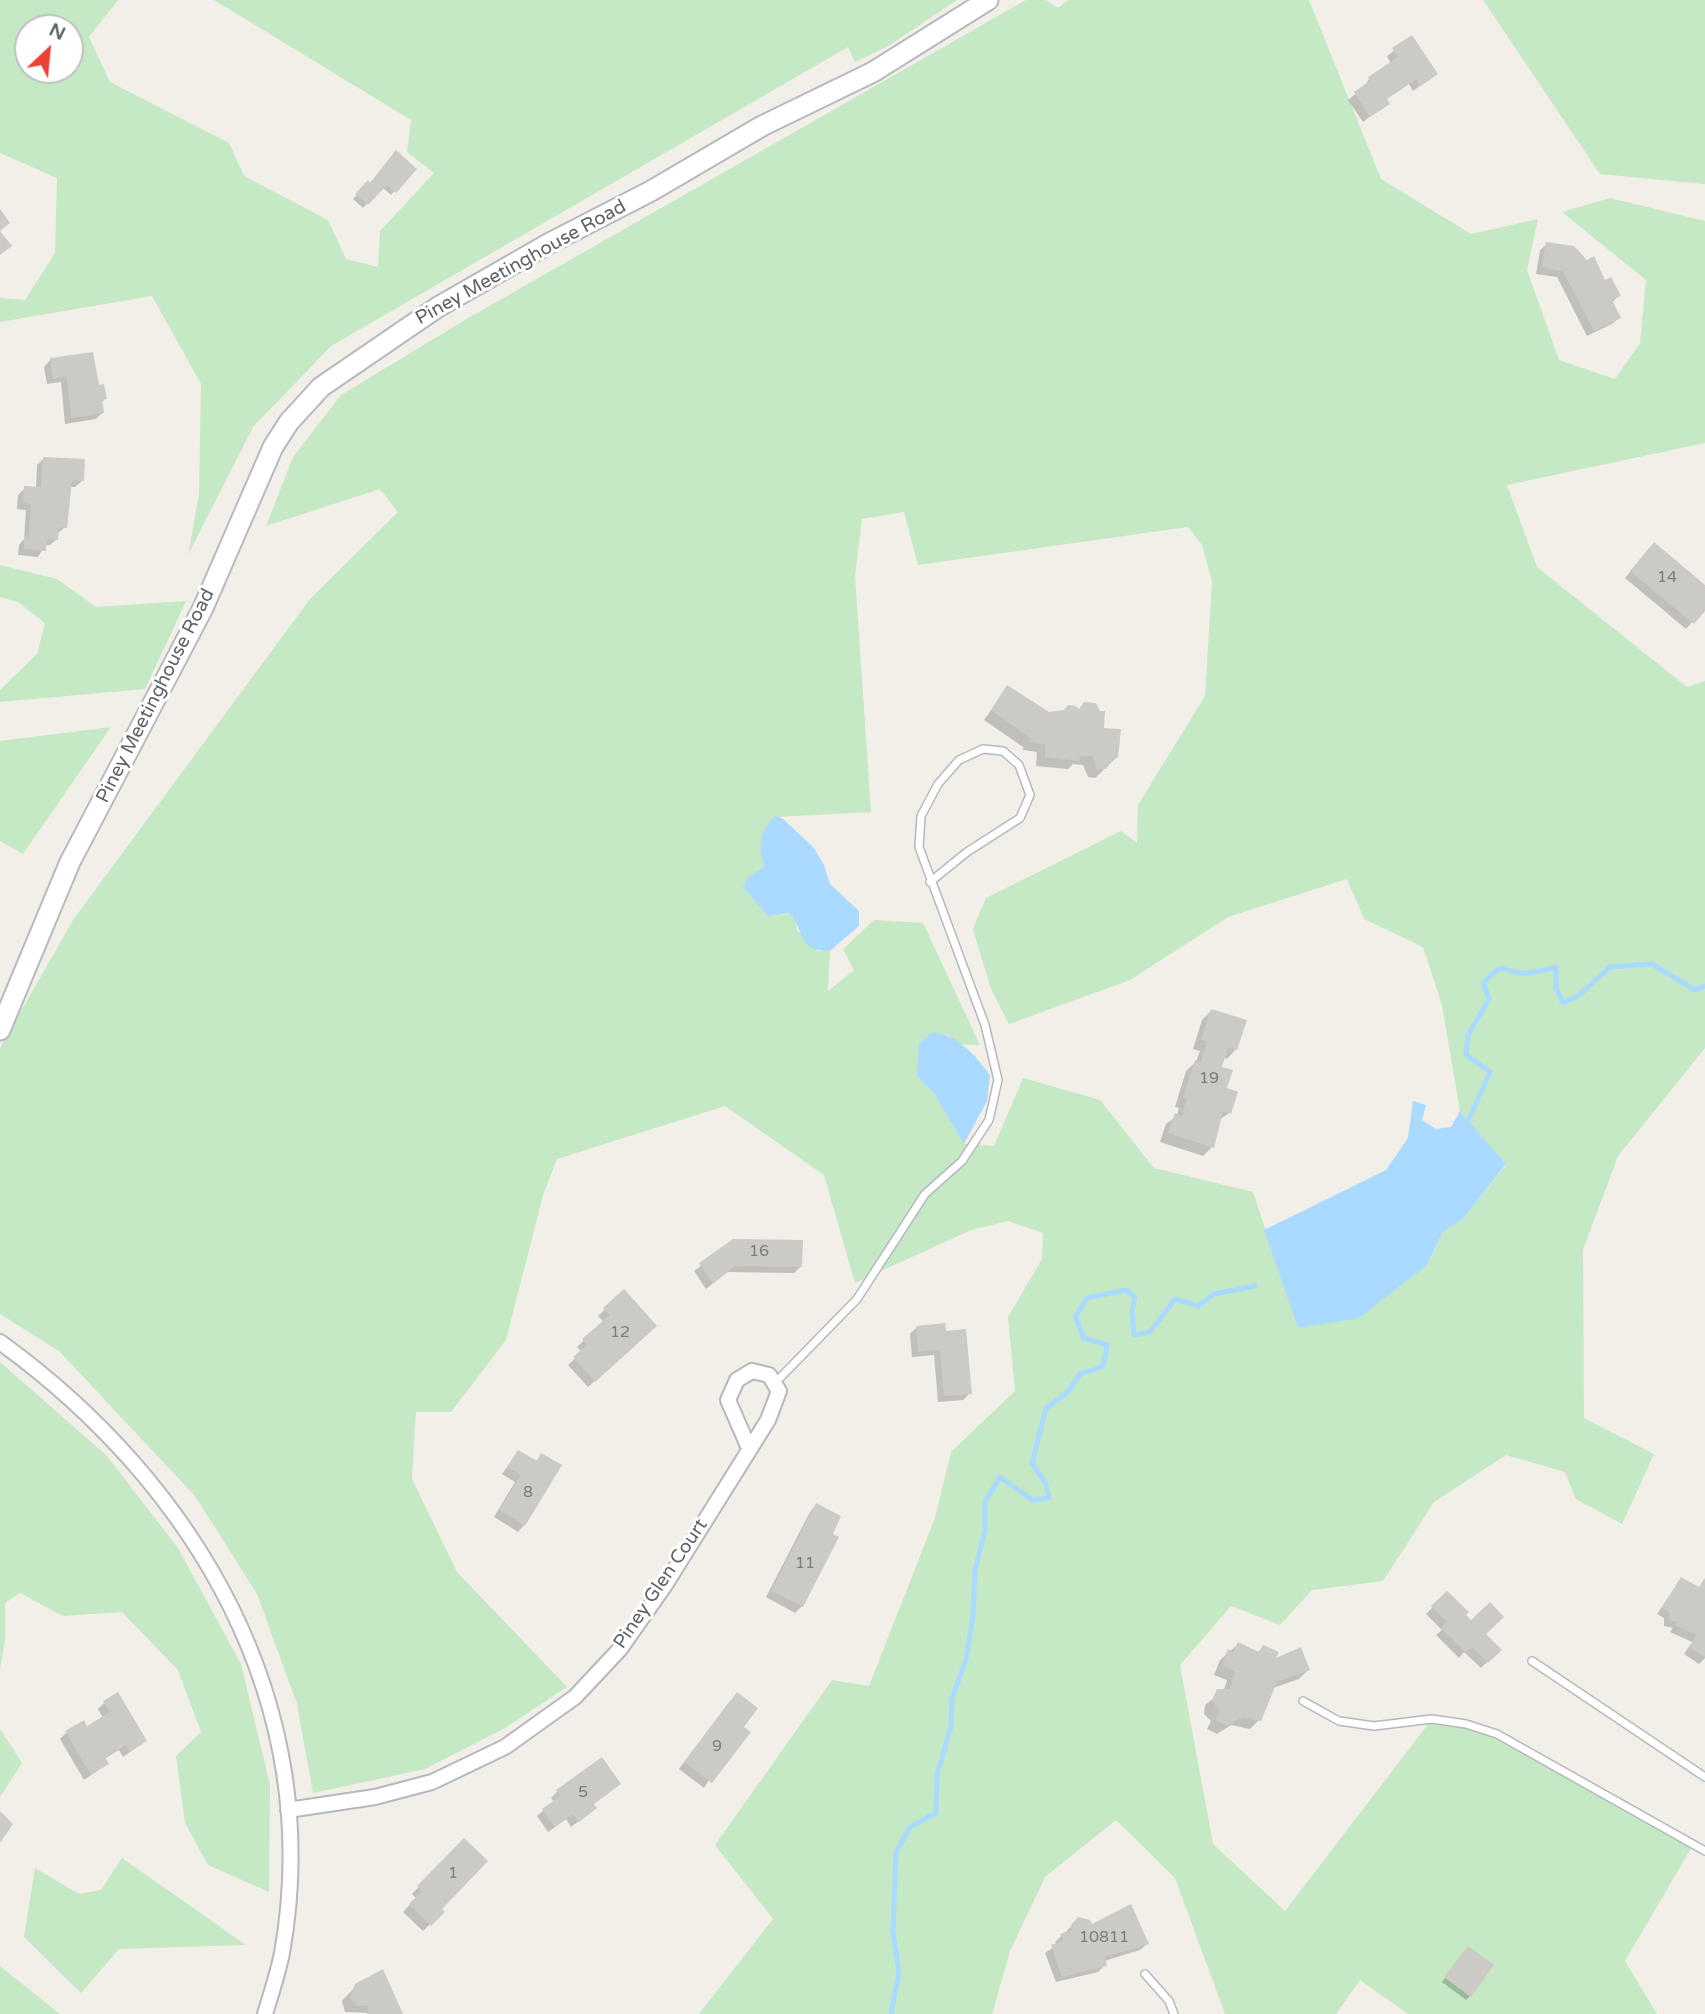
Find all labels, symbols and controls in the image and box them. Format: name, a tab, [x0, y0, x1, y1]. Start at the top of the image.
north arrow	[14, 14, 84, 84]
text: N	[46, 19, 69, 45]
street label: Piney Meetinghouse Road	[412, 196, 630, 330]
house number: 14	[1657, 568, 1677, 588]
street label: Piney Meetinghouse Road	[92, 585, 220, 807]
house number: 19	[1199, 1069, 1219, 1089]
house number: 16	[749, 1242, 769, 1262]
house number: 12	[610, 1323, 630, 1343]
house number: 8	[523, 1483, 533, 1503]
street label: Piney Glen Court	[609, 1515, 713, 1653]
house number: 11	[795, 1554, 815, 1574]
house number: 9	[712, 1737, 722, 1757]
house number: 5	[578, 1783, 588, 1803]
house number: 1	[448, 1864, 458, 1884]
house number: 10811	[1079, 1928, 1129, 1948]

